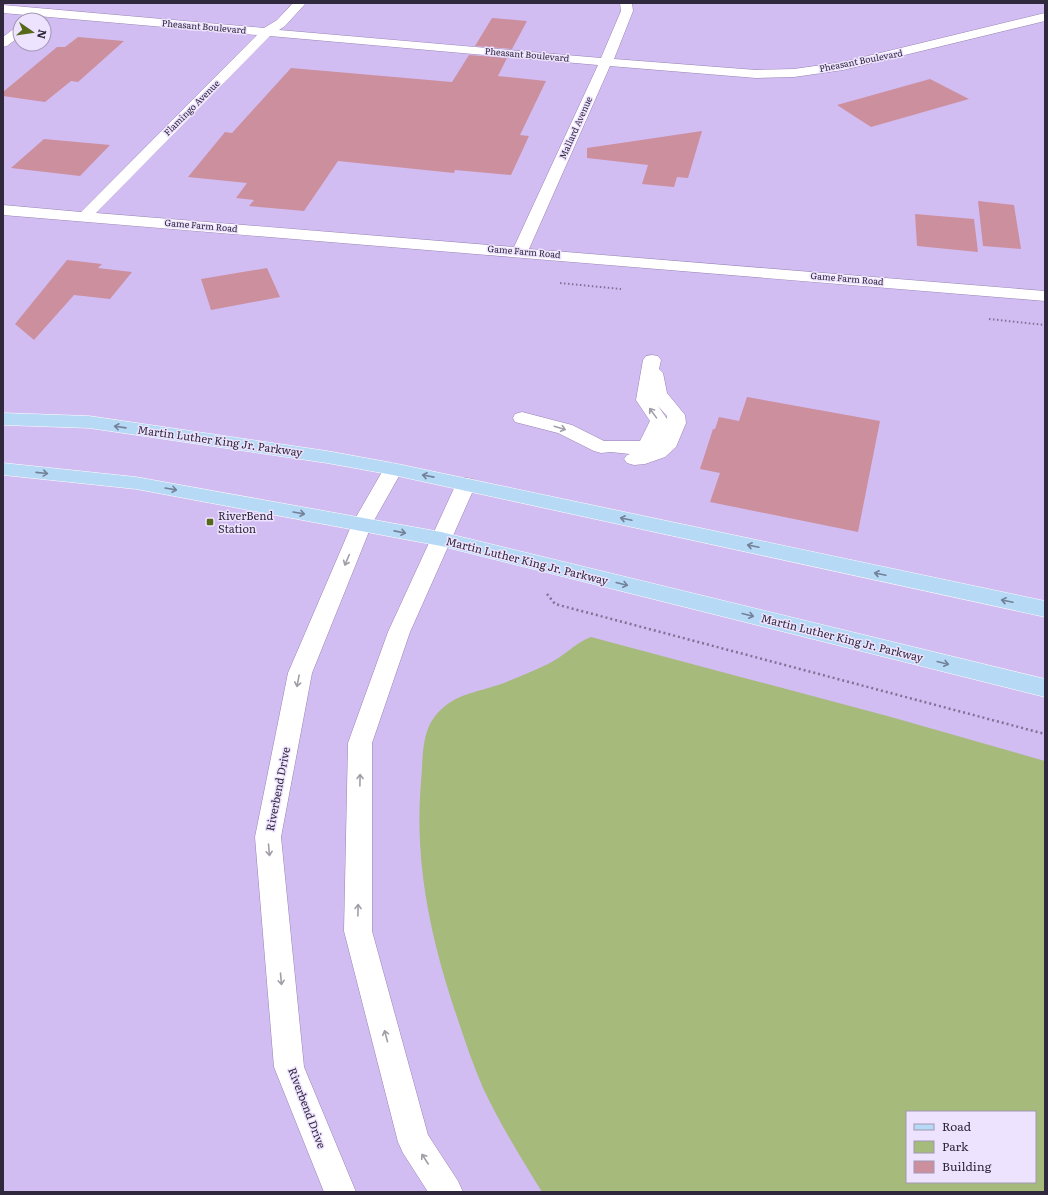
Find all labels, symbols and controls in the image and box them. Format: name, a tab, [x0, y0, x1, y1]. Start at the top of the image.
north arrow	[12, 12, 52, 52]
street label: Pheasant Boulevard	[161, 15, 247, 37]
text: N	[34, 28, 52, 41]
street label: Pheasant Boulevard	[484, 43, 570, 65]
street label: Pheasant Boulevard	[818, 45, 904, 75]
street label: Flamingo Avenue	[160, 76, 223, 139]
street label: Mallard Avenue	[555, 94, 595, 161]
street label: Game Farm Road	[164, 215, 239, 235]
street label: Game Farm Road	[487, 241, 562, 261]
street label: Game Farm Road	[810, 268, 885, 288]
one-way arrow	[649, 407, 657, 418]
street label: Martin Luther King Jr. Parkway	[137, 421, 304, 460]
one-way arrow	[114, 423, 127, 431]
one-way arrow	[553, 425, 566, 432]
one-way arrow	[35, 469, 48, 477]
one-way arrow	[422, 472, 435, 480]
one-way arrow	[164, 485, 177, 493]
place label: RiverBend Station	[218, 507, 273, 536]
one-way arrow	[292, 509, 305, 517]
one-way arrow	[620, 514, 633, 522]
marker: RiverBend Station	[205, 517, 215, 527]
one-way arrow	[393, 528, 406, 536]
street label: Martin Luther King Jr. Parkway	[445, 532, 611, 588]
one-way arrow	[747, 542, 760, 550]
one-way arrow	[343, 554, 350, 566]
one-way arrow	[874, 569, 887, 577]
one-way arrow	[615, 581, 628, 588]
one-way arrow	[1001, 597, 1014, 605]
street label: Martin Luther King Jr. Parkway	[760, 609, 926, 665]
one-way arrow	[742, 612, 755, 619]
one-way arrow	[936, 659, 949, 667]
one-way arrow	[294, 674, 302, 687]
street label: Riverbend Drive	[261, 745, 293, 832]
one-way arrow	[356, 774, 364, 787]
one-way arrow	[266, 843, 273, 856]
one-way arrow	[354, 904, 362, 917]
one-way arrow	[278, 972, 285, 985]
one-way arrow	[382, 1030, 389, 1043]
street label: Riverbend Drive	[285, 1065, 331, 1151]
legend	[906, 1111, 1036, 1183]
text: Road	[942, 1117, 972, 1135]
text: Park	[942, 1137, 969, 1155]
one-way arrow	[421, 1153, 429, 1165]
text: Building	[942, 1157, 992, 1175]

